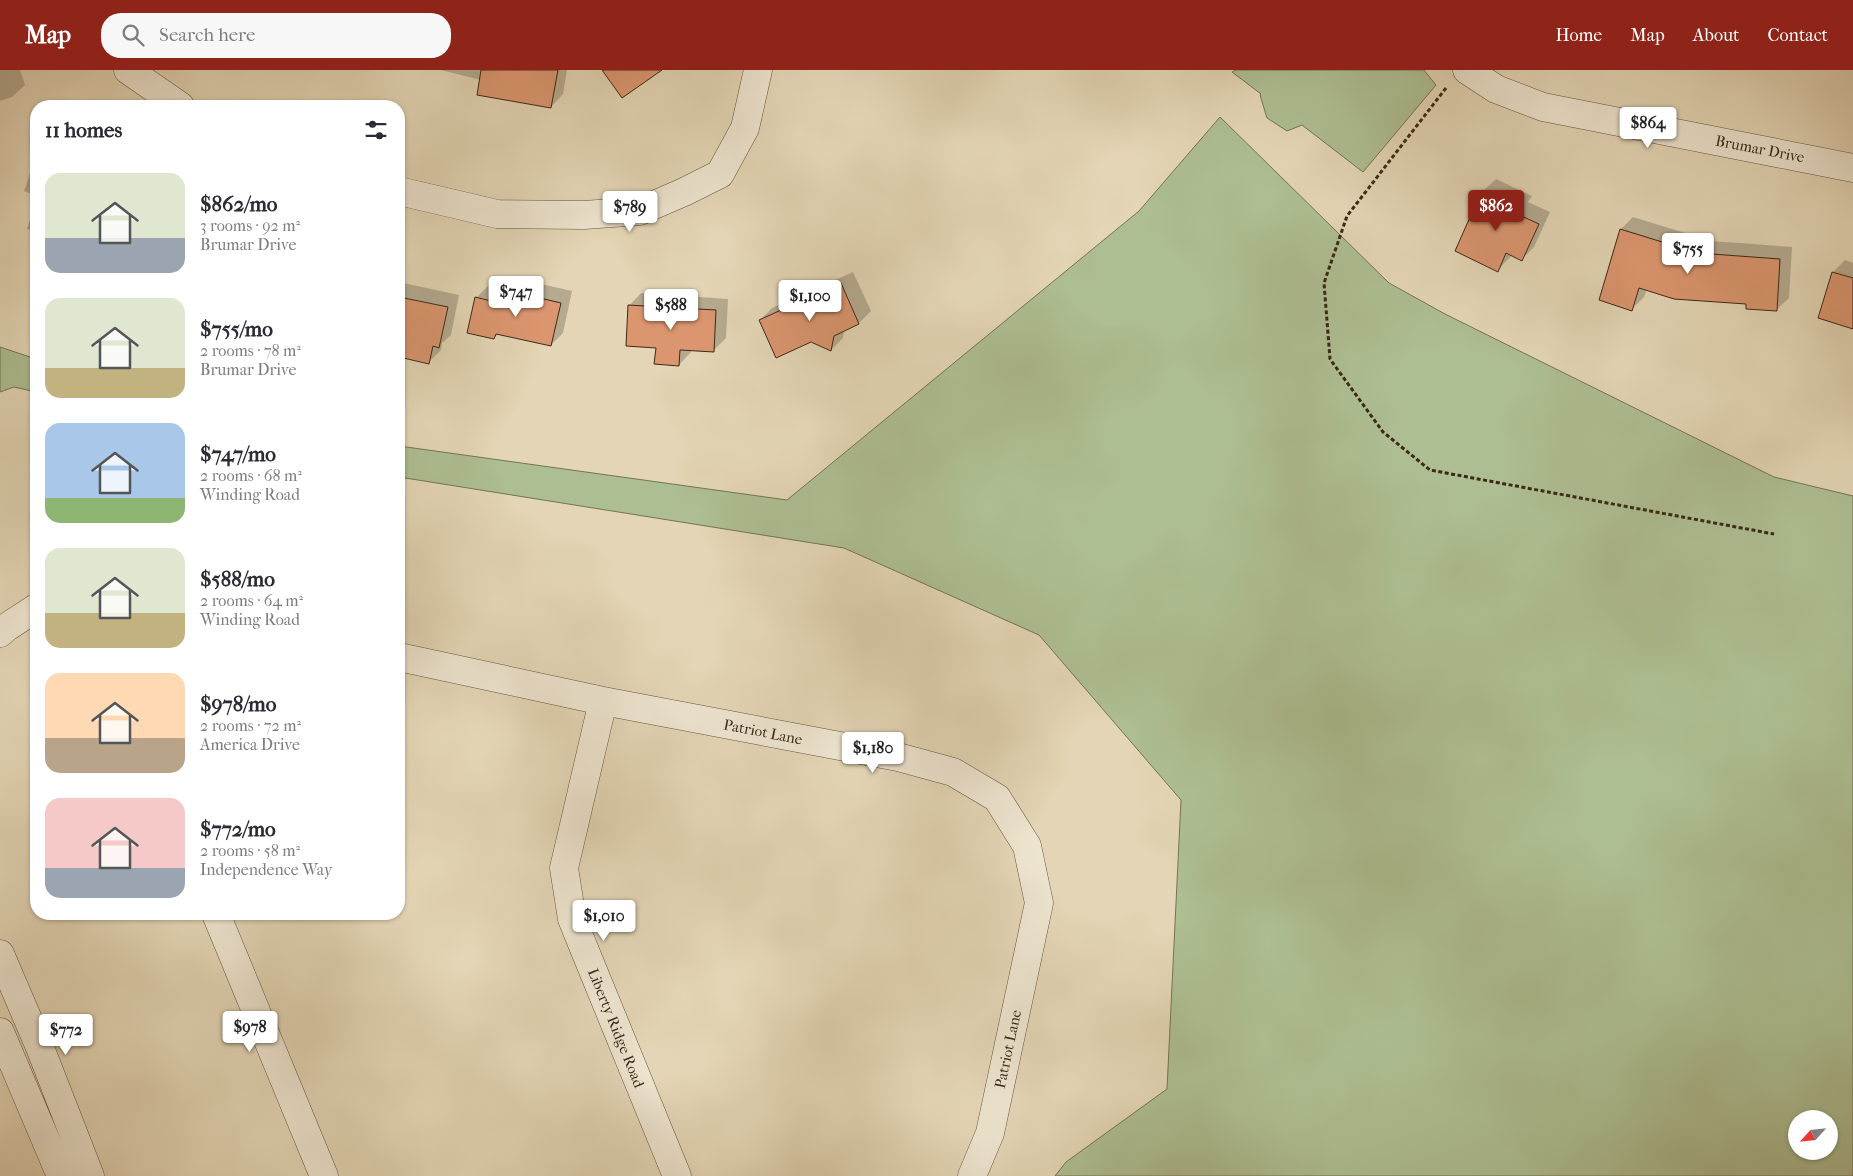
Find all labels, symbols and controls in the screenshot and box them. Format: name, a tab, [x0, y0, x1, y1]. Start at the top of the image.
search box	[101, 13, 451, 58]
text: Map	[25, 21, 71, 49]
icon: search	[119, 21, 147, 49]
text: Search here	[159, 24, 255, 46]
text: Home	[1555, 25, 1602, 46]
text: Map	[1630, 25, 1665, 46]
text: About	[1693, 25, 1739, 46]
text: Contact	[1767, 25, 1828, 46]
pin: $864	[1618, 106, 1678, 149]
text: $864	[1631, 113, 1665, 132]
icon: filters	[362, 116, 390, 144]
text: 11 homes	[45, 118, 122, 142]
street label: Brumar Drive	[1714, 132, 1807, 167]
pin: $789	[600, 190, 660, 233]
pin: $862	[1466, 190, 1526, 232]
text: $862/mo	[200, 192, 277, 216]
icon: home	[85, 193, 145, 253]
text: $862	[1479, 196, 1513, 215]
text: $789	[614, 197, 646, 216]
text: 3 rooms · 92 m²	[200, 216, 300, 235]
pin: $755	[1658, 232, 1718, 275]
text: Brumar Drive	[200, 235, 296, 254]
text: $755	[1673, 239, 1703, 258]
pin: $747	[486, 276, 546, 318]
pin: $1,100	[769, 280, 851, 322]
text: $747	[500, 282, 532, 301]
text: $1,100	[789, 286, 831, 305]
pin: $588	[641, 288, 701, 331]
text: $588	[655, 295, 687, 314]
text: $755/mo	[200, 317, 273, 341]
icon: home	[85, 318, 145, 378]
text: 2 rooms · 78 m²	[200, 341, 301, 360]
text: Brumar Drive	[200, 360, 296, 379]
text: $747/mo	[200, 442, 276, 466]
icon: home	[85, 443, 145, 503]
text: 2 rooms · 68 m²	[200, 466, 302, 485]
text: Winding Road	[200, 485, 300, 504]
text: $588/mo	[200, 567, 275, 591]
icon: home	[85, 568, 145, 628]
text: 2 rooms · 64 m²	[200, 591, 303, 610]
text: Winding Road	[200, 610, 300, 629]
text: $978/mo	[200, 692, 276, 716]
icon: home	[85, 693, 145, 753]
text: 2 rooms · 72 m²	[200, 716, 301, 735]
street label: Patriot Lane	[722, 716, 805, 749]
pin: $1,180	[832, 732, 914, 774]
text: America Drive	[200, 735, 300, 754]
text: $1,180	[853, 738, 893, 757]
text: $772/mo	[200, 817, 276, 841]
icon: home	[85, 818, 145, 878]
text: 2 rooms · 58 m²	[200, 841, 300, 860]
text: Independence Way	[200, 860, 332, 879]
pin: $1,010	[563, 900, 645, 942]
text: $1,010	[583, 906, 625, 925]
street label: Liberty Ridge Road	[584, 966, 648, 1091]
street label: Patriot Lane	[991, 1007, 1025, 1090]
pin: $978	[220, 1010, 280, 1053]
pin: $772	[36, 1014, 96, 1056]
text: $978	[234, 1017, 266, 1036]
text: $772	[50, 1020, 82, 1039]
north arrow	[1788, 1110, 1838, 1160]
map controls	[1788, 1110, 1838, 1160]

